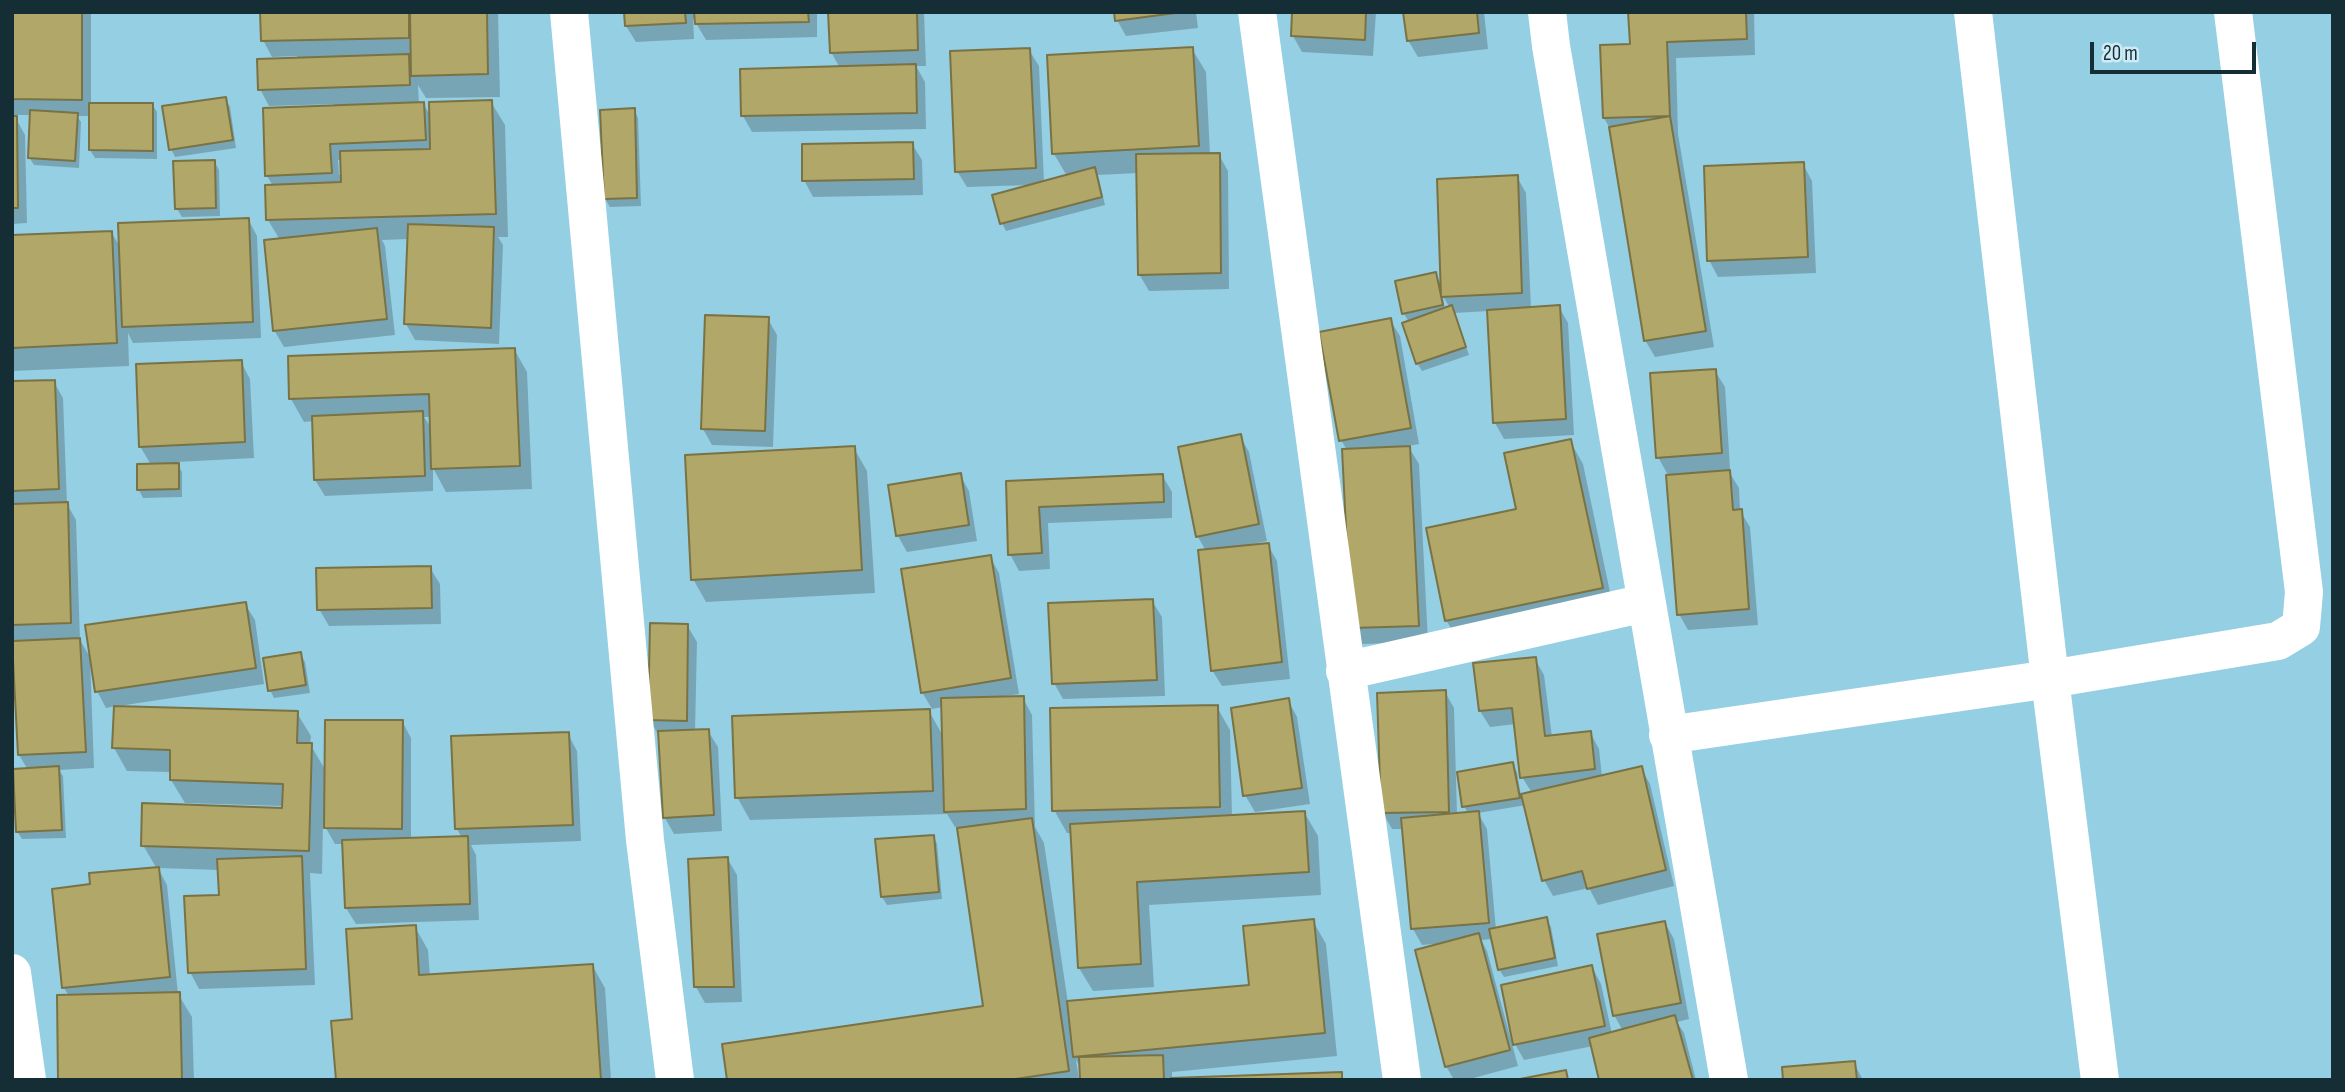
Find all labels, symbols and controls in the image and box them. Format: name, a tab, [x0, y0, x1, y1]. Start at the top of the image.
scale bar	[2093, 28, 2259, 72]
text: 20 m	[2103, 41, 2138, 66]

